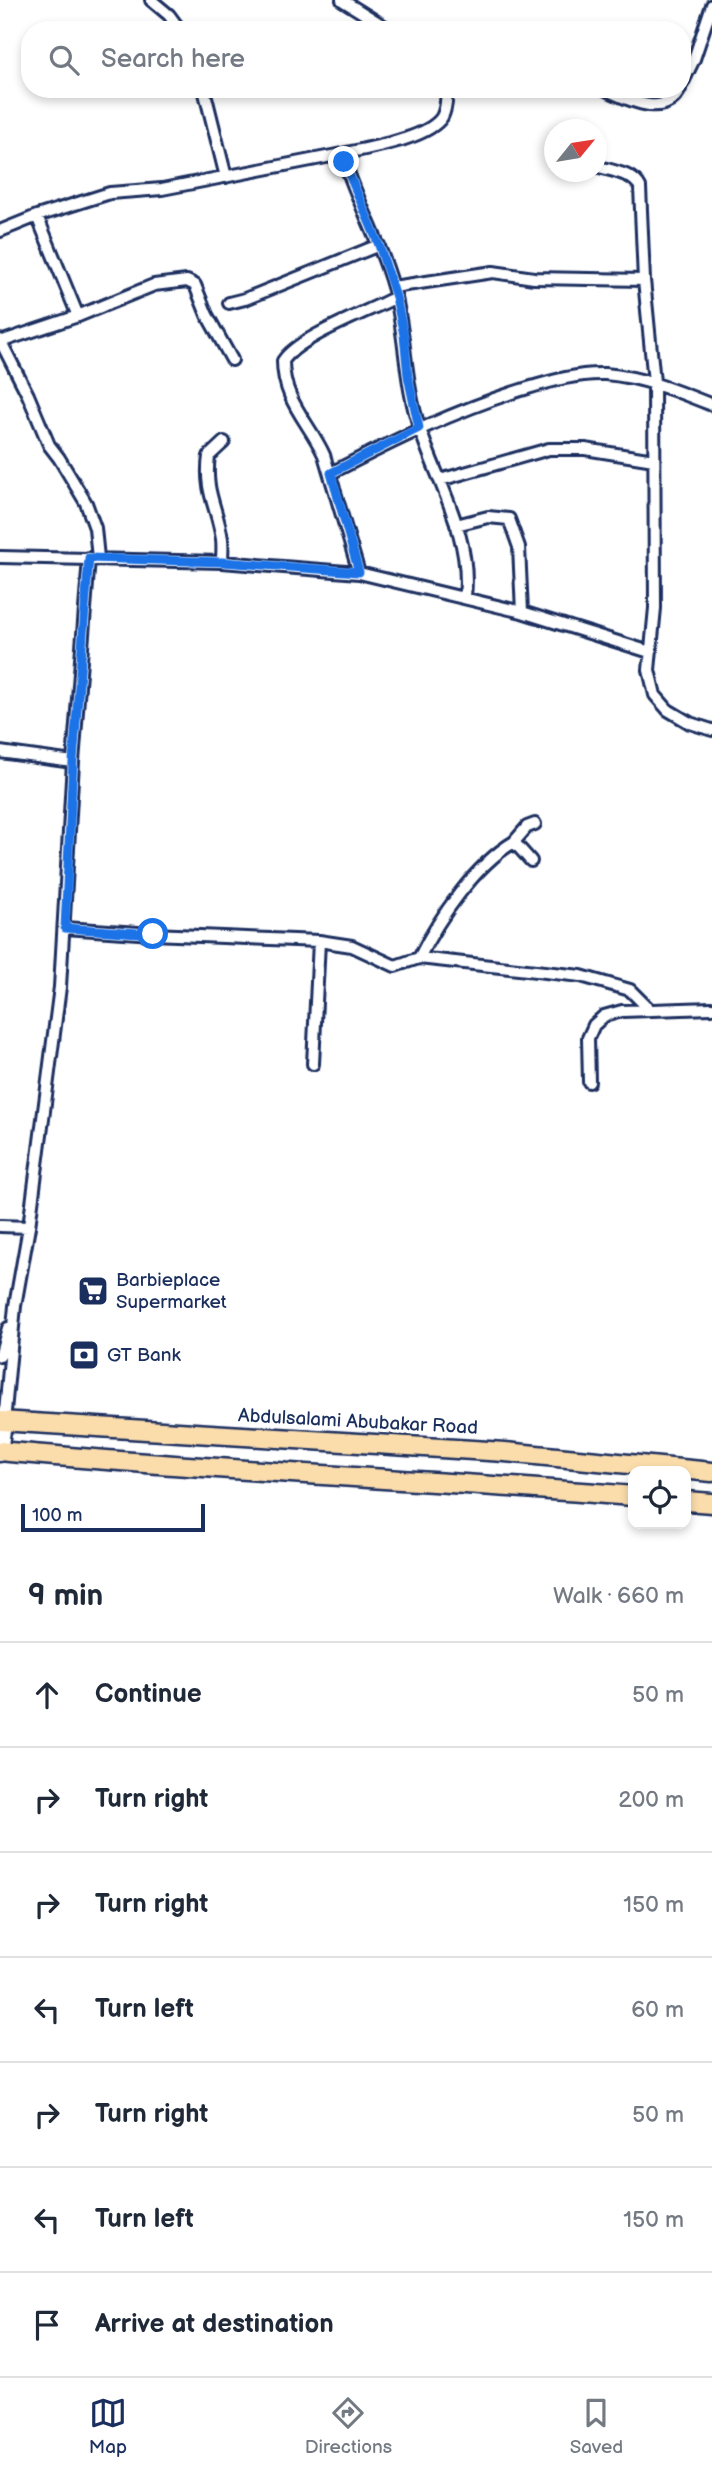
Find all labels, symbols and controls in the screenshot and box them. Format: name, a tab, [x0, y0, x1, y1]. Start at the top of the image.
search box	[21, 21, 691, 98]
icon: search	[45, 41, 83, 79]
text: Search here	[101, 44, 245, 75]
north arrow	[544, 119, 607, 182]
route end	[328, 146, 359, 177]
route start	[137, 918, 168, 949]
place label: Barbieplace Supermarket	[116, 1269, 227, 1314]
supermarket icon: Barbieplace Supermarket	[76, 1274, 110, 1308]
bank icon: GT Bank	[67, 1338, 101, 1372]
place label: GT Bank	[107, 1344, 182, 1367]
street label: Abdulsalami Abubakar Road	[237, 1404, 479, 1440]
map controls	[628, 1466, 691, 1529]
button: locate	[628, 1466, 691, 1529]
scale bar	[21, 1501, 205, 1533]
text: 100 m	[32, 1504, 83, 1527]
text: 9 min	[28, 1578, 103, 1614]
text: Walk · 660 m	[553, 1582, 684, 1610]
icon: ahead	[28, 1676, 66, 1714]
text: Continue	[95, 1679, 202, 1710]
text: 50 m	[632, 1681, 684, 1709]
icon: right	[28, 1781, 66, 1819]
text: Turn right	[95, 1784, 208, 1815]
text: 200 m	[618, 1786, 684, 1814]
icon: right	[28, 1886, 66, 1924]
text: Turn right	[95, 1889, 208, 1920]
text: 150 m	[623, 1891, 684, 1919]
icon: left	[28, 1991, 66, 2029]
text: Turn left	[95, 1994, 194, 2025]
text: 60 m	[631, 1996, 684, 2024]
icon: right	[28, 2096, 66, 2134]
text: Turn right	[95, 2099, 208, 2130]
text: 50 m	[632, 2101, 684, 2129]
icon: left	[28, 2201, 66, 2239]
text: Turn left	[95, 2204, 194, 2235]
text: 150 m	[623, 2206, 684, 2234]
icon: arrive	[28, 2306, 66, 2344]
text: Arrive at destination	[95, 2309, 334, 2340]
tab: Map	[89, 2394, 127, 2459]
tab: Directions	[305, 2394, 392, 2459]
tab: Saved	[570, 2394, 623, 2459]

